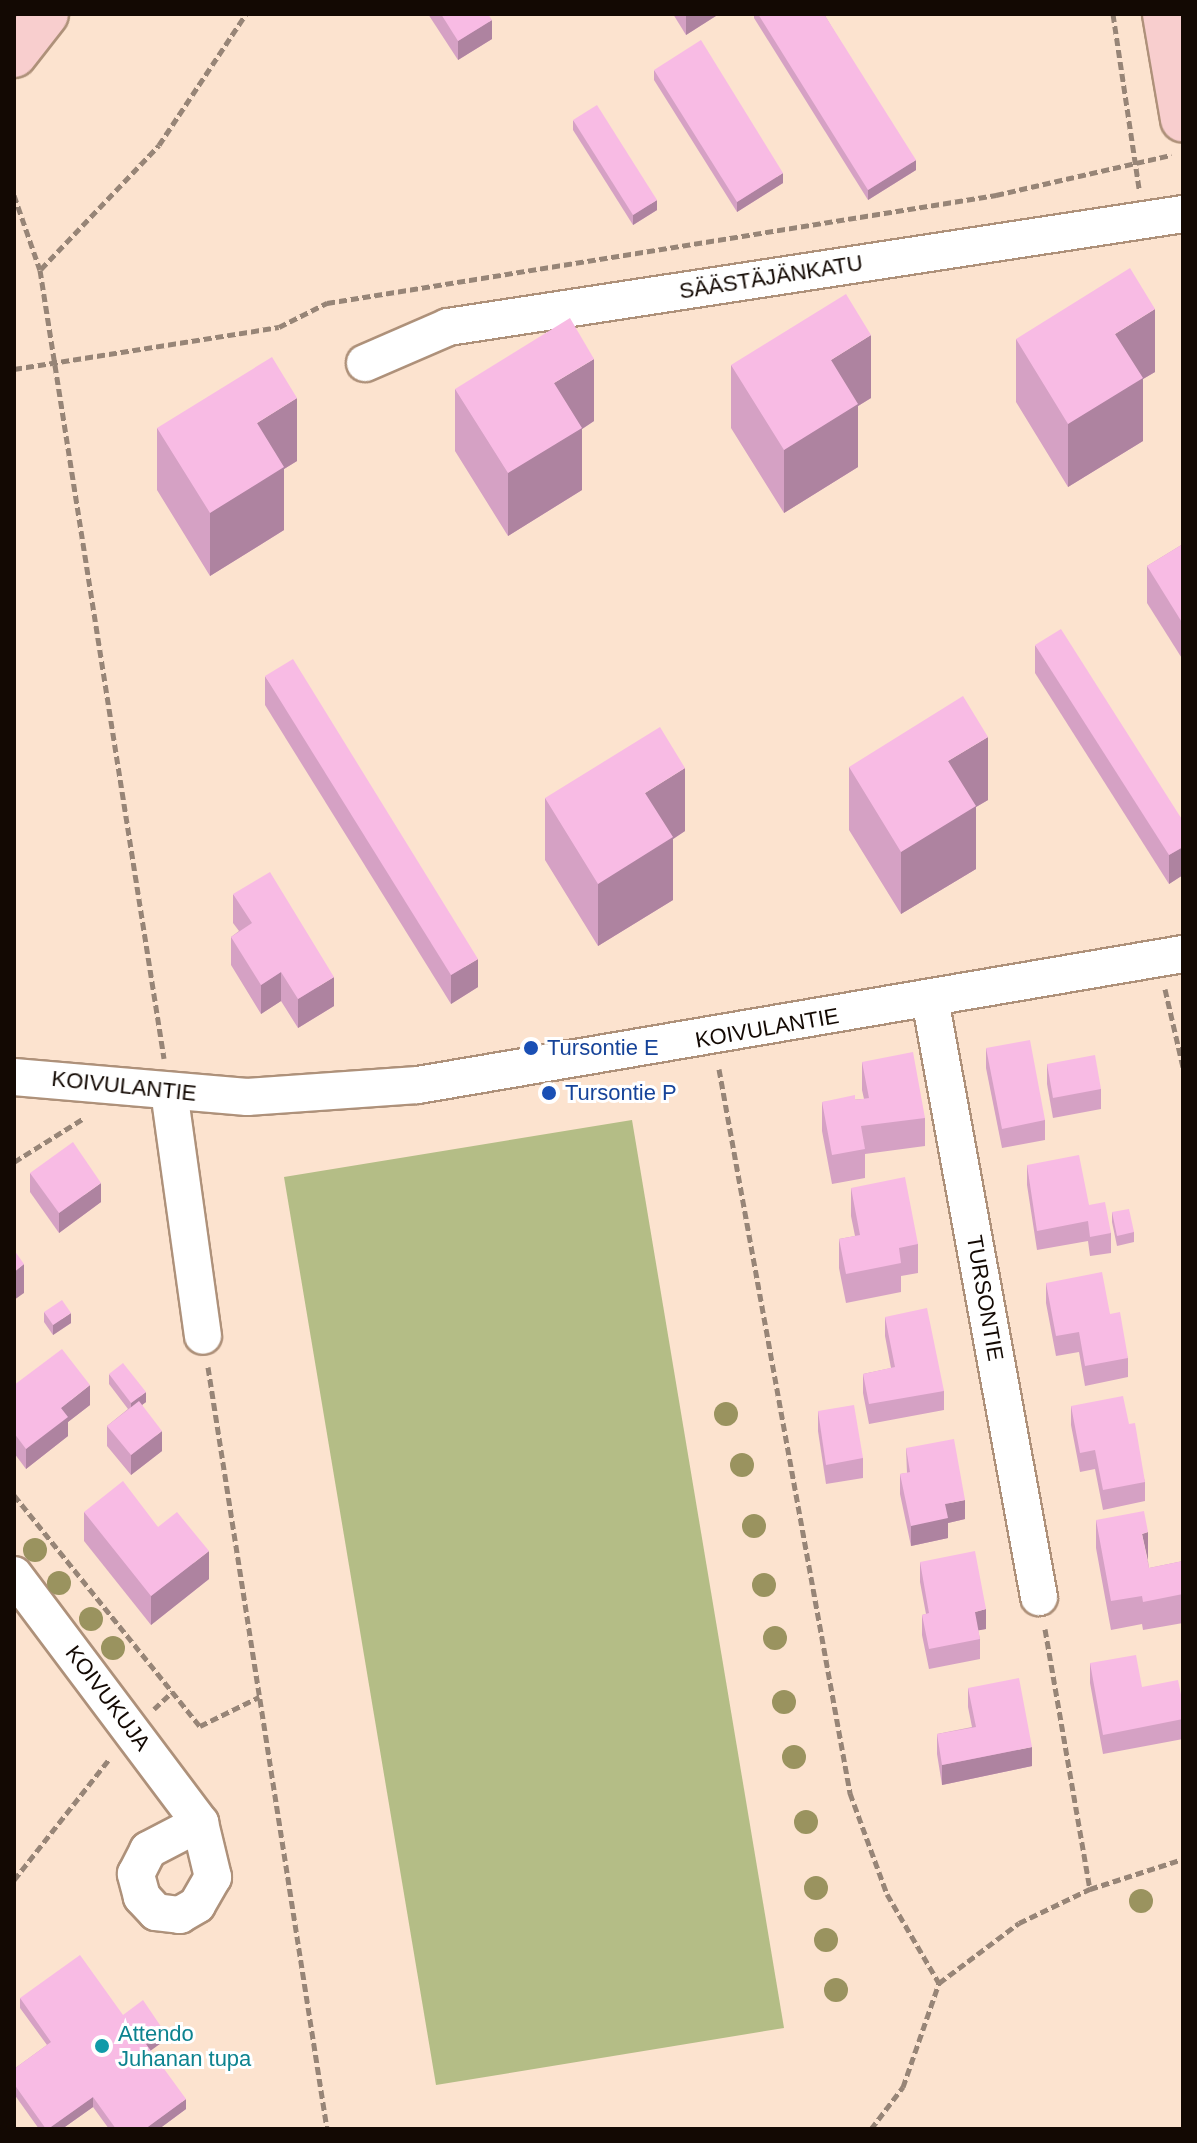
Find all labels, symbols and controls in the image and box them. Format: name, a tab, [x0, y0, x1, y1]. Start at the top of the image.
street label: SÄÄSTÄJÄNKATU	[677, 249, 865, 305]
street label: KOIVULANTIE	[693, 1002, 841, 1054]
place label: Tursontie E	[547, 1035, 659, 1061]
marker: Tursontie E	[522, 1039, 540, 1057]
street label: KOIVULANTIE	[50, 1065, 198, 1107]
place label: Tursontie P	[565, 1080, 677, 1106]
marker: Tursontie P	[540, 1084, 558, 1102]
street label: TURSONTIE	[961, 1233, 1009, 1363]
street label: KOIVUKUJA	[60, 1640, 156, 1756]
place label: Attendo Juhanan tupa	[118, 2020, 251, 2072]
marker: Attendo Juhanan tupa	[93, 2037, 111, 2055]

